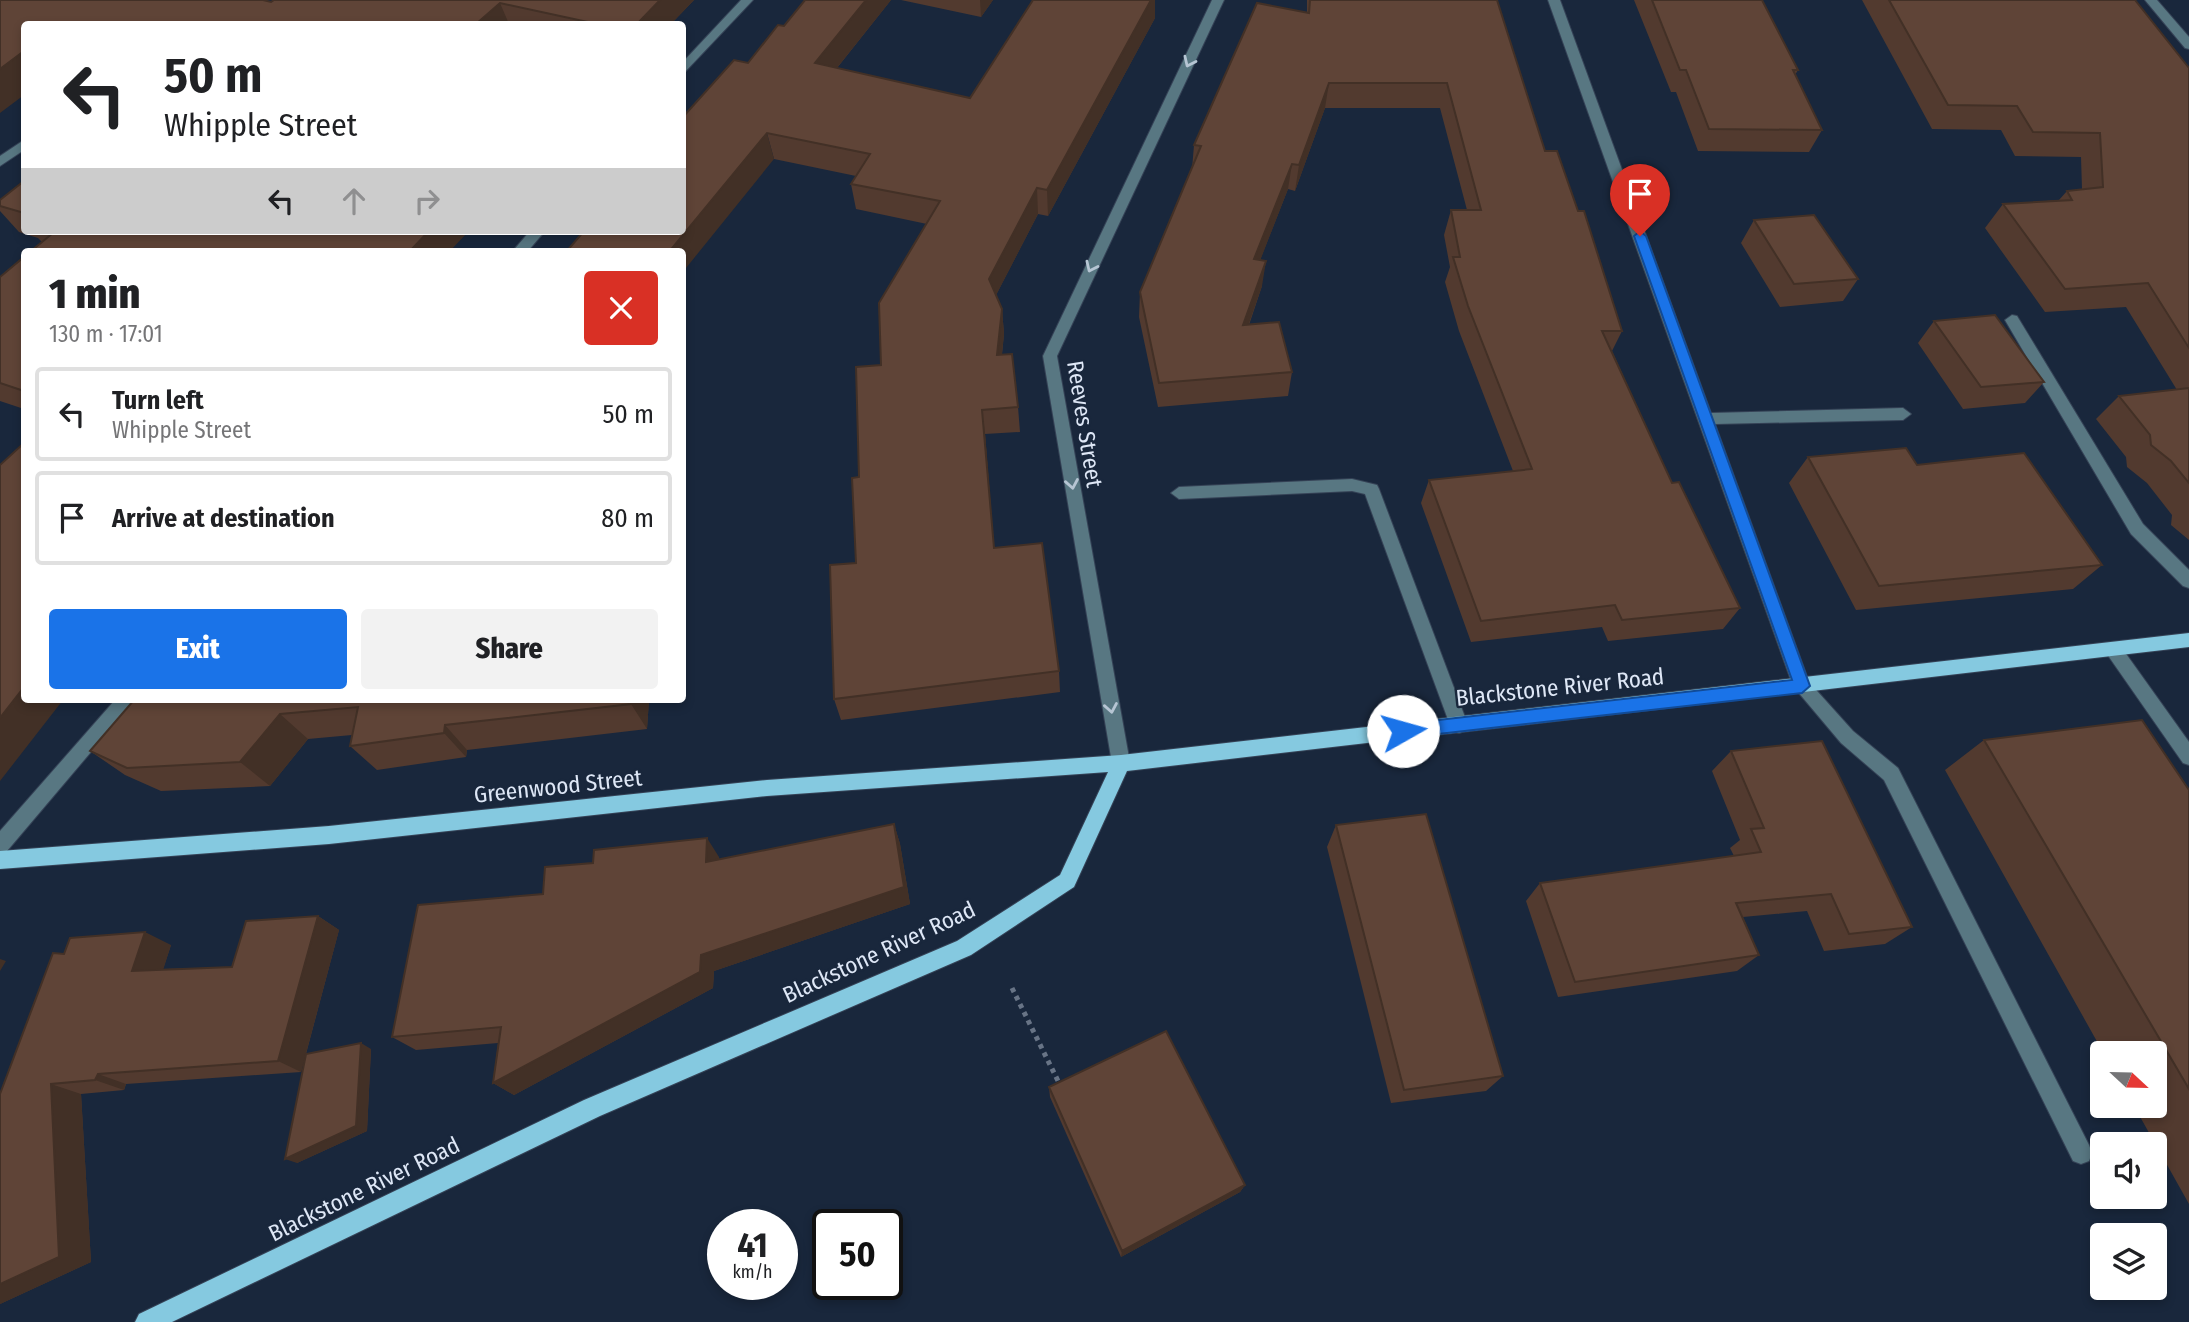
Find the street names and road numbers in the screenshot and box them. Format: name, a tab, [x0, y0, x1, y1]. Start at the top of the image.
street label: Reeves Street	[1061, 359, 1109, 490]
street label: Blackstone River Road	[1455, 662, 1665, 712]
street label: Greenwood Street	[473, 763, 644, 809]
street label: Blackstone River Road	[778, 895, 980, 1009]
street label: Blackstone River Road	[264, 1131, 464, 1247]

